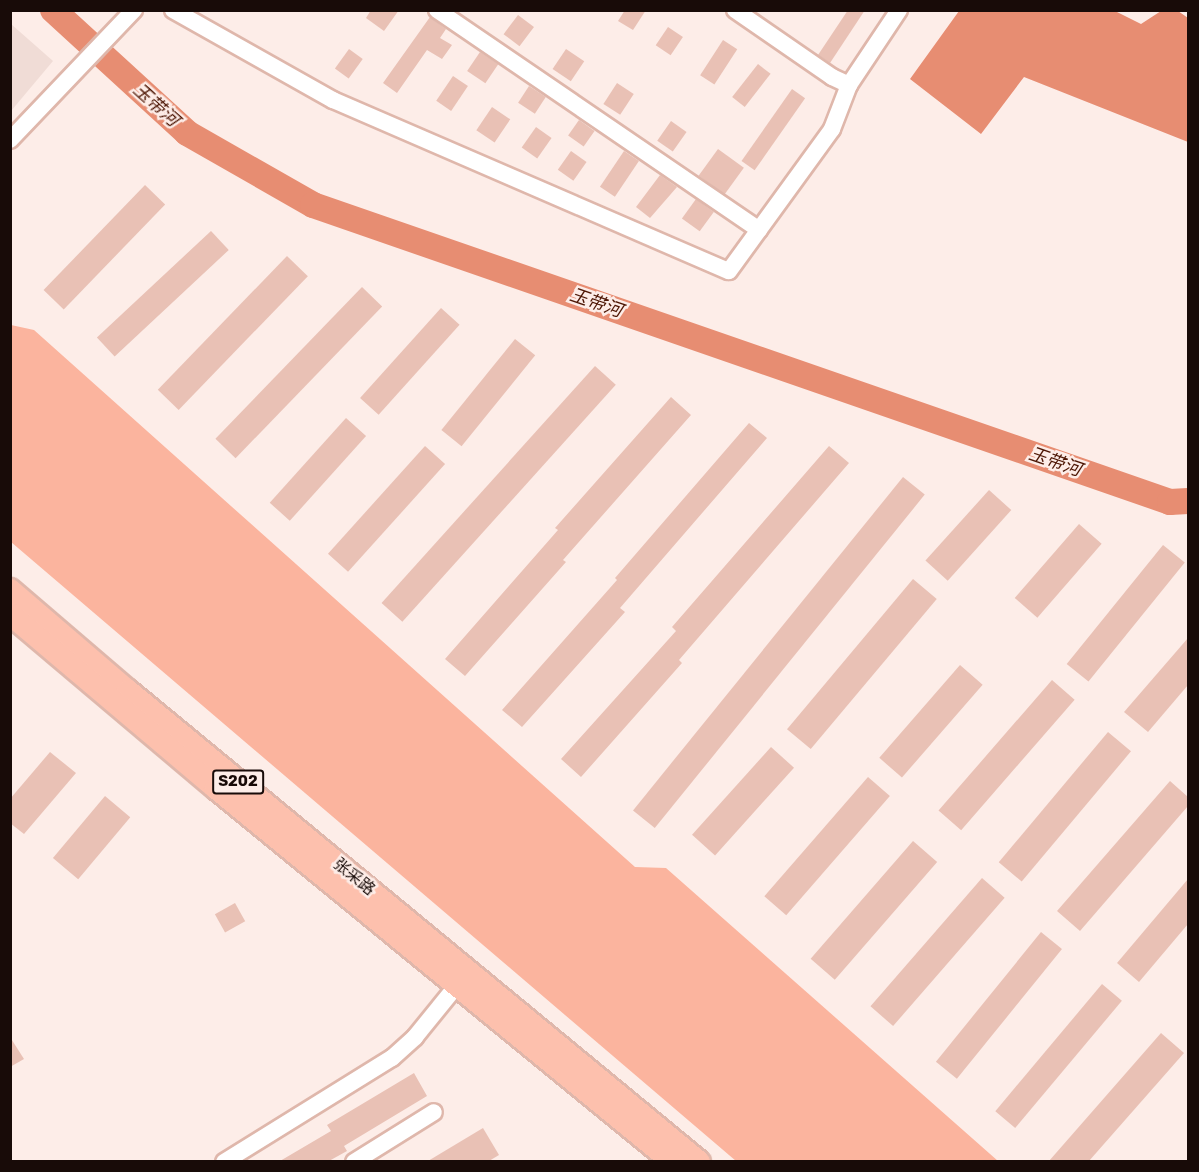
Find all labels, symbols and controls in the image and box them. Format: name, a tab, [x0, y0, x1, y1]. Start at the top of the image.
water label: 玉带河	[129, 79, 183, 131]
water label: 玉带河	[567, 284, 625, 322]
water label: 玉带河	[1026, 443, 1084, 481]
road number: S202	[211, 770, 265, 794]
street label: 张采路	[329, 854, 379, 900]

